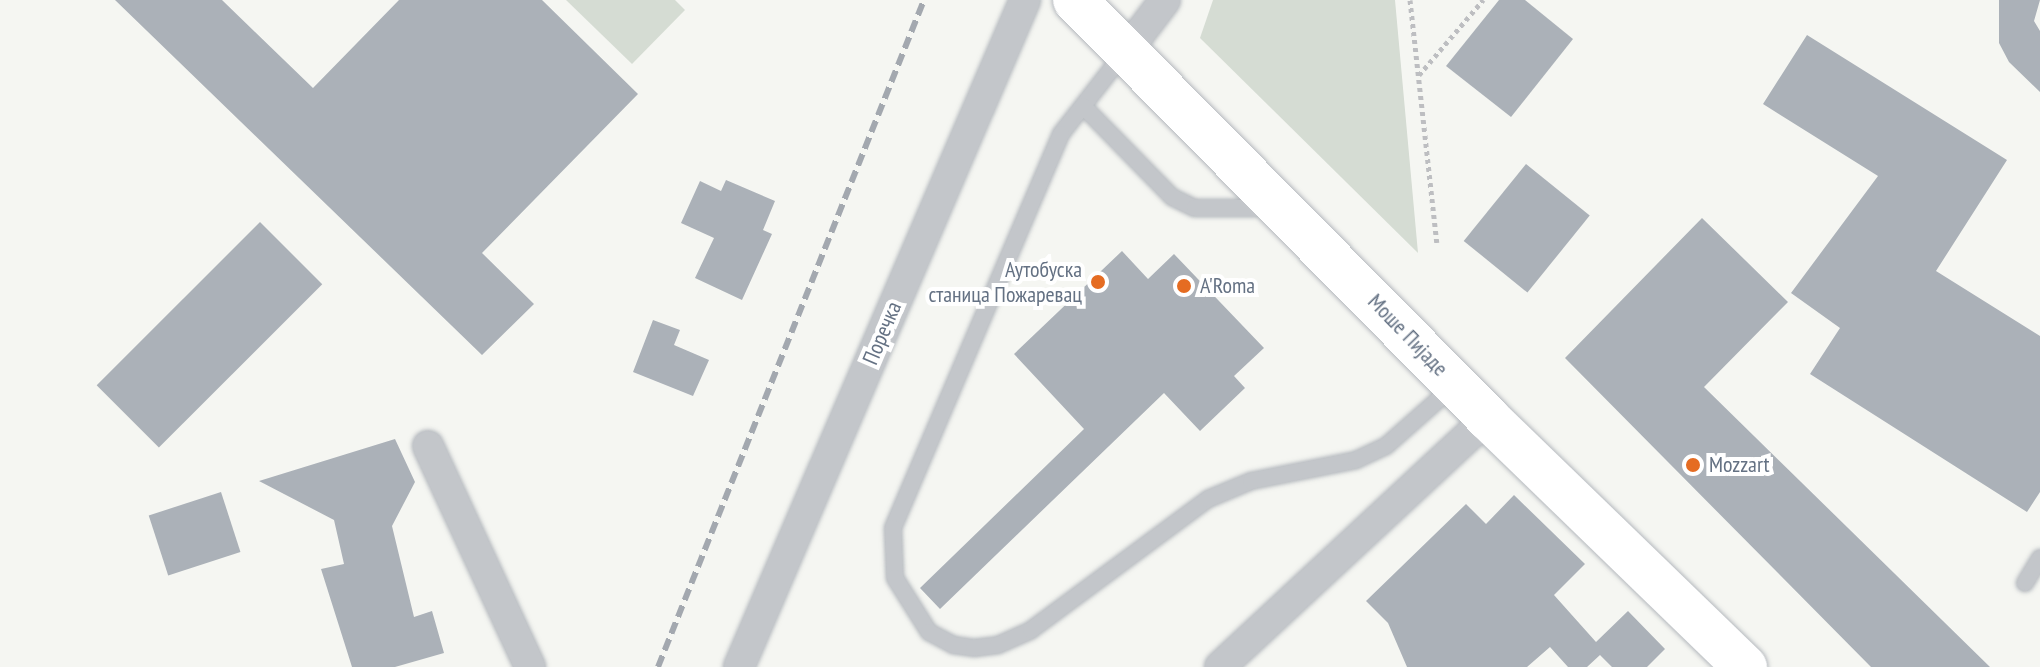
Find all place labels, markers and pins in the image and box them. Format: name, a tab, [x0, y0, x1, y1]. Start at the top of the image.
place label: Аутобуска станица Пожаревац	[929, 256, 1082, 308]
marker: Аутобуска станица Пожаревац	[1089, 273, 1107, 291]
place label: A'Roma	[1200, 273, 1255, 299]
marker: A'Roma	[1175, 277, 1193, 295]
place label: Mozzart	[1709, 452, 1769, 478]
marker: Mozzart	[1684, 456, 1702, 474]

